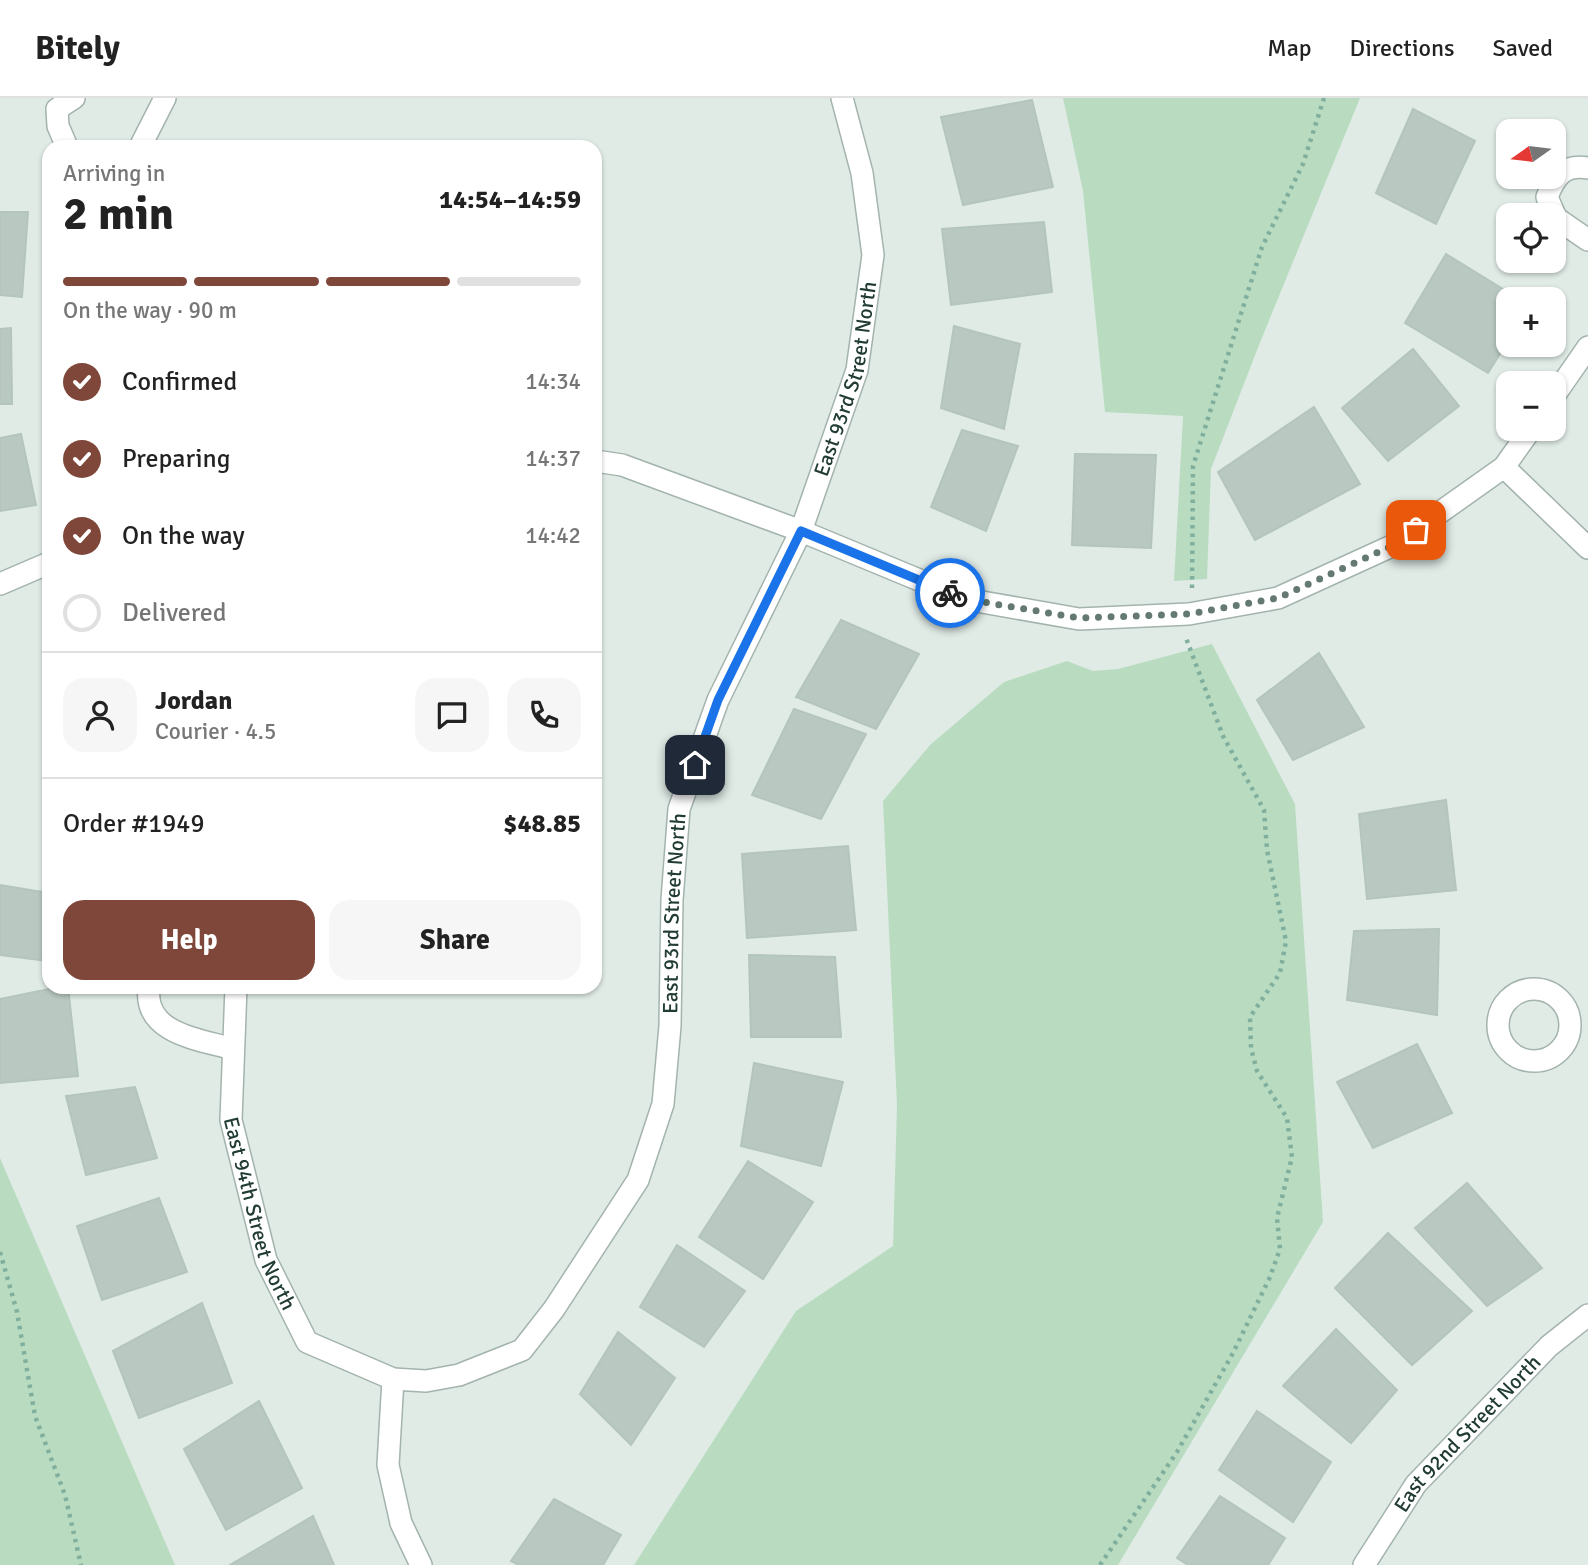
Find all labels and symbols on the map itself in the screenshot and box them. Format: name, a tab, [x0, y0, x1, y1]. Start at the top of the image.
north arrow	[1496, 119, 1566, 189]
street label: East 93rd Street North	[808, 280, 882, 480]
pin	[1386, 500, 1446, 560]
courier	[915, 558, 985, 628]
pin	[665, 735, 725, 795]
street label: East 93rd Street North	[657, 812, 692, 1014]
street label: East 94th Street North	[218, 1114, 302, 1314]
street label: East 92nd Street North	[1388, 1350, 1546, 1517]

